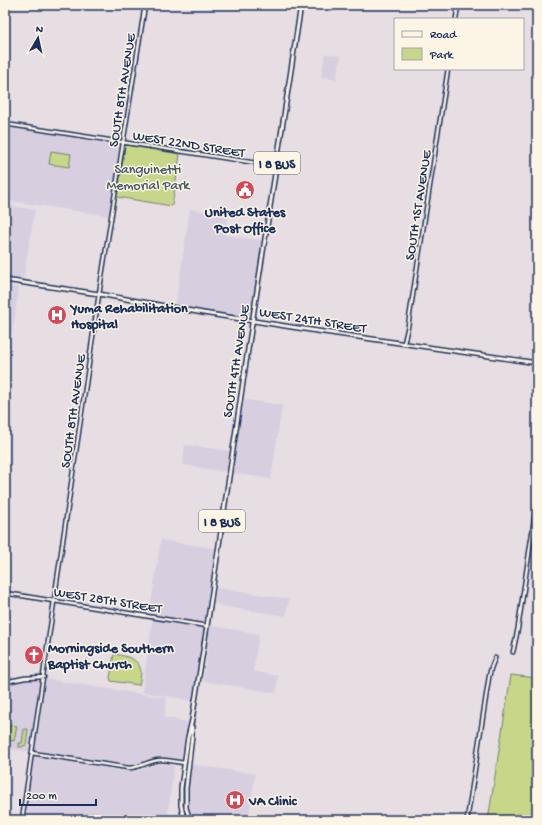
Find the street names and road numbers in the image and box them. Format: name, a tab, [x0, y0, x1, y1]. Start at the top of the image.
street label: SOUTH 8TH AVENUE	[106, 31, 141, 148]
street label: WEST 22ND STREET	[131, 128, 246, 163]
street label: SOUTH 1ST AVENUE	[402, 148, 437, 262]
road number: I 8 BUS	[254, 152, 300, 174]
street label: SOUTH 4TH AVENUE	[220, 303, 255, 419]
street label: WEST 24TH STREET	[258, 305, 368, 338]
street label: SOUTH 8TH AVENUE	[58, 352, 91, 469]
road number: I 8 BUS	[199, 510, 245, 532]
street label: WEST 28TH STREET	[52, 585, 163, 618]

